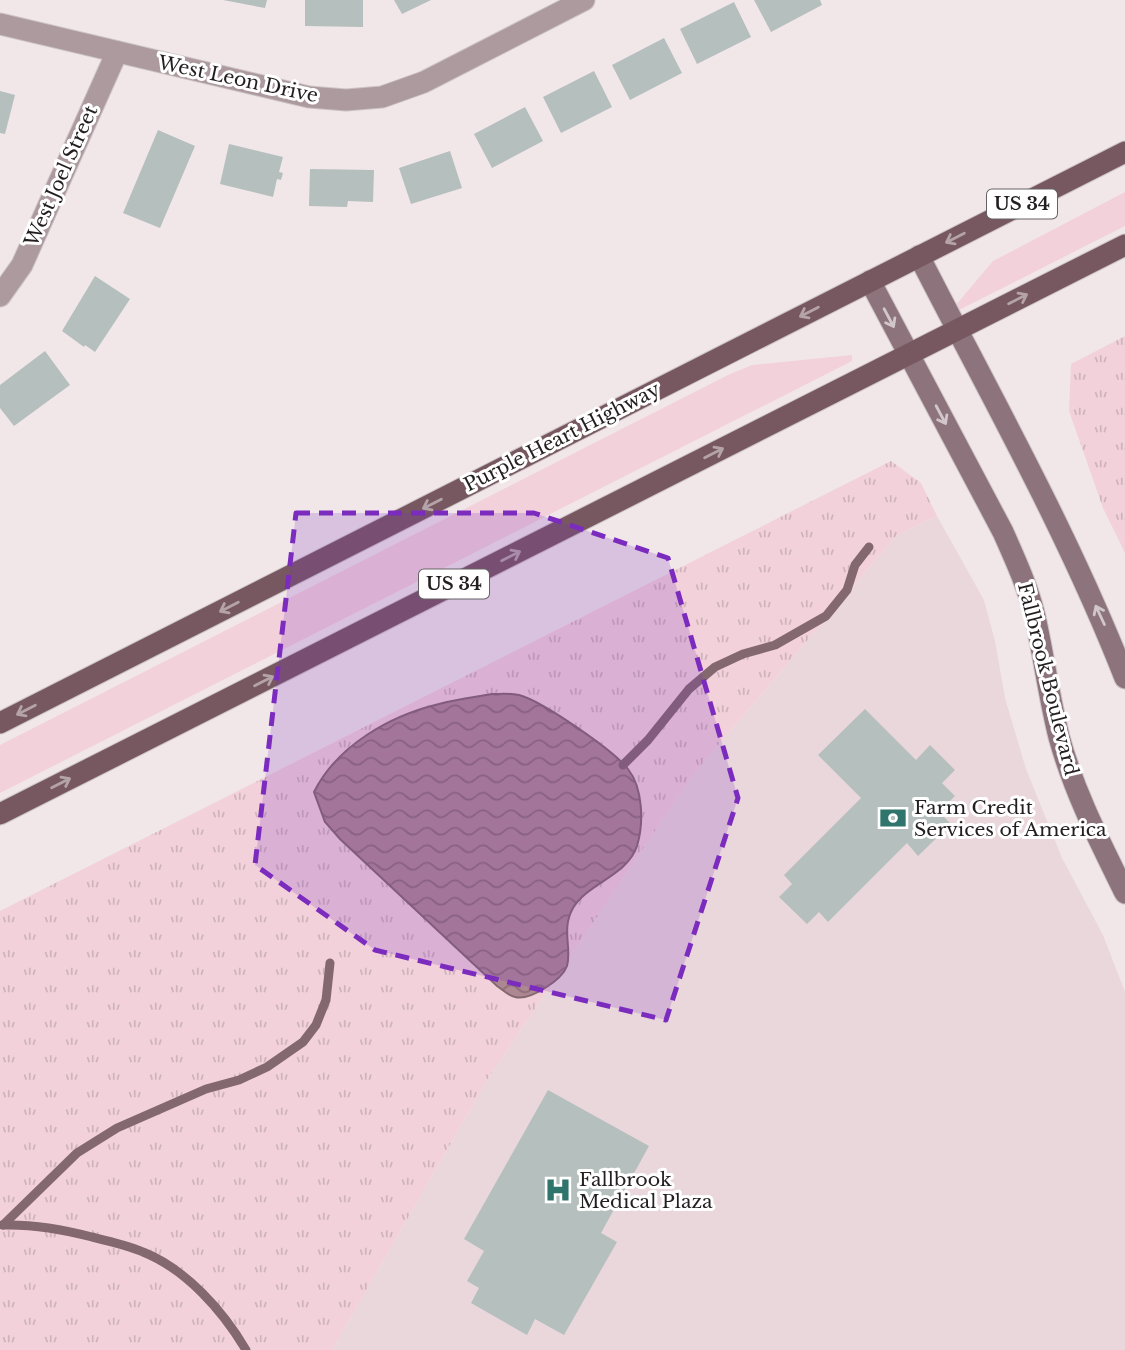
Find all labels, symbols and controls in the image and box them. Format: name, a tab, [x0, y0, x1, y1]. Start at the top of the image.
street label: West Leon Drive	[155, 51, 320, 107]
street label: West Joel Street	[19, 101, 103, 251]
road number: US 34	[987, 190, 1057, 218]
one-way arrow	[945, 232, 966, 246]
one-way arrow	[1007, 292, 1028, 306]
one-way arrow	[799, 305, 820, 319]
one-way arrow	[883, 307, 896, 328]
street label: Purple Heart Highway	[460, 378, 664, 496]
one-way arrow	[934, 404, 948, 425]
one-way arrow	[703, 445, 724, 459]
one-way arrow	[422, 497, 443, 511]
one-way arrow	[500, 548, 521, 562]
road number: US 34	[419, 570, 489, 598]
street label: Fallbrook Boulevard	[1013, 580, 1083, 778]
one-way arrow	[219, 601, 240, 614]
one-way arrow	[1092, 605, 1106, 626]
one-way arrow	[253, 673, 274, 687]
one-way arrow	[16, 703, 37, 717]
one-way arrow	[50, 776, 71, 790]
place label: Farm Credit Services of America	[914, 796, 1107, 841]
bank icon: Farm Credit Services of America	[878, 803, 908, 833]
place label: Fallbrook Medical Plaza	[579, 1168, 713, 1213]
hospital icon: Fallbrook Medical Plaza	[543, 1175, 573, 1205]

